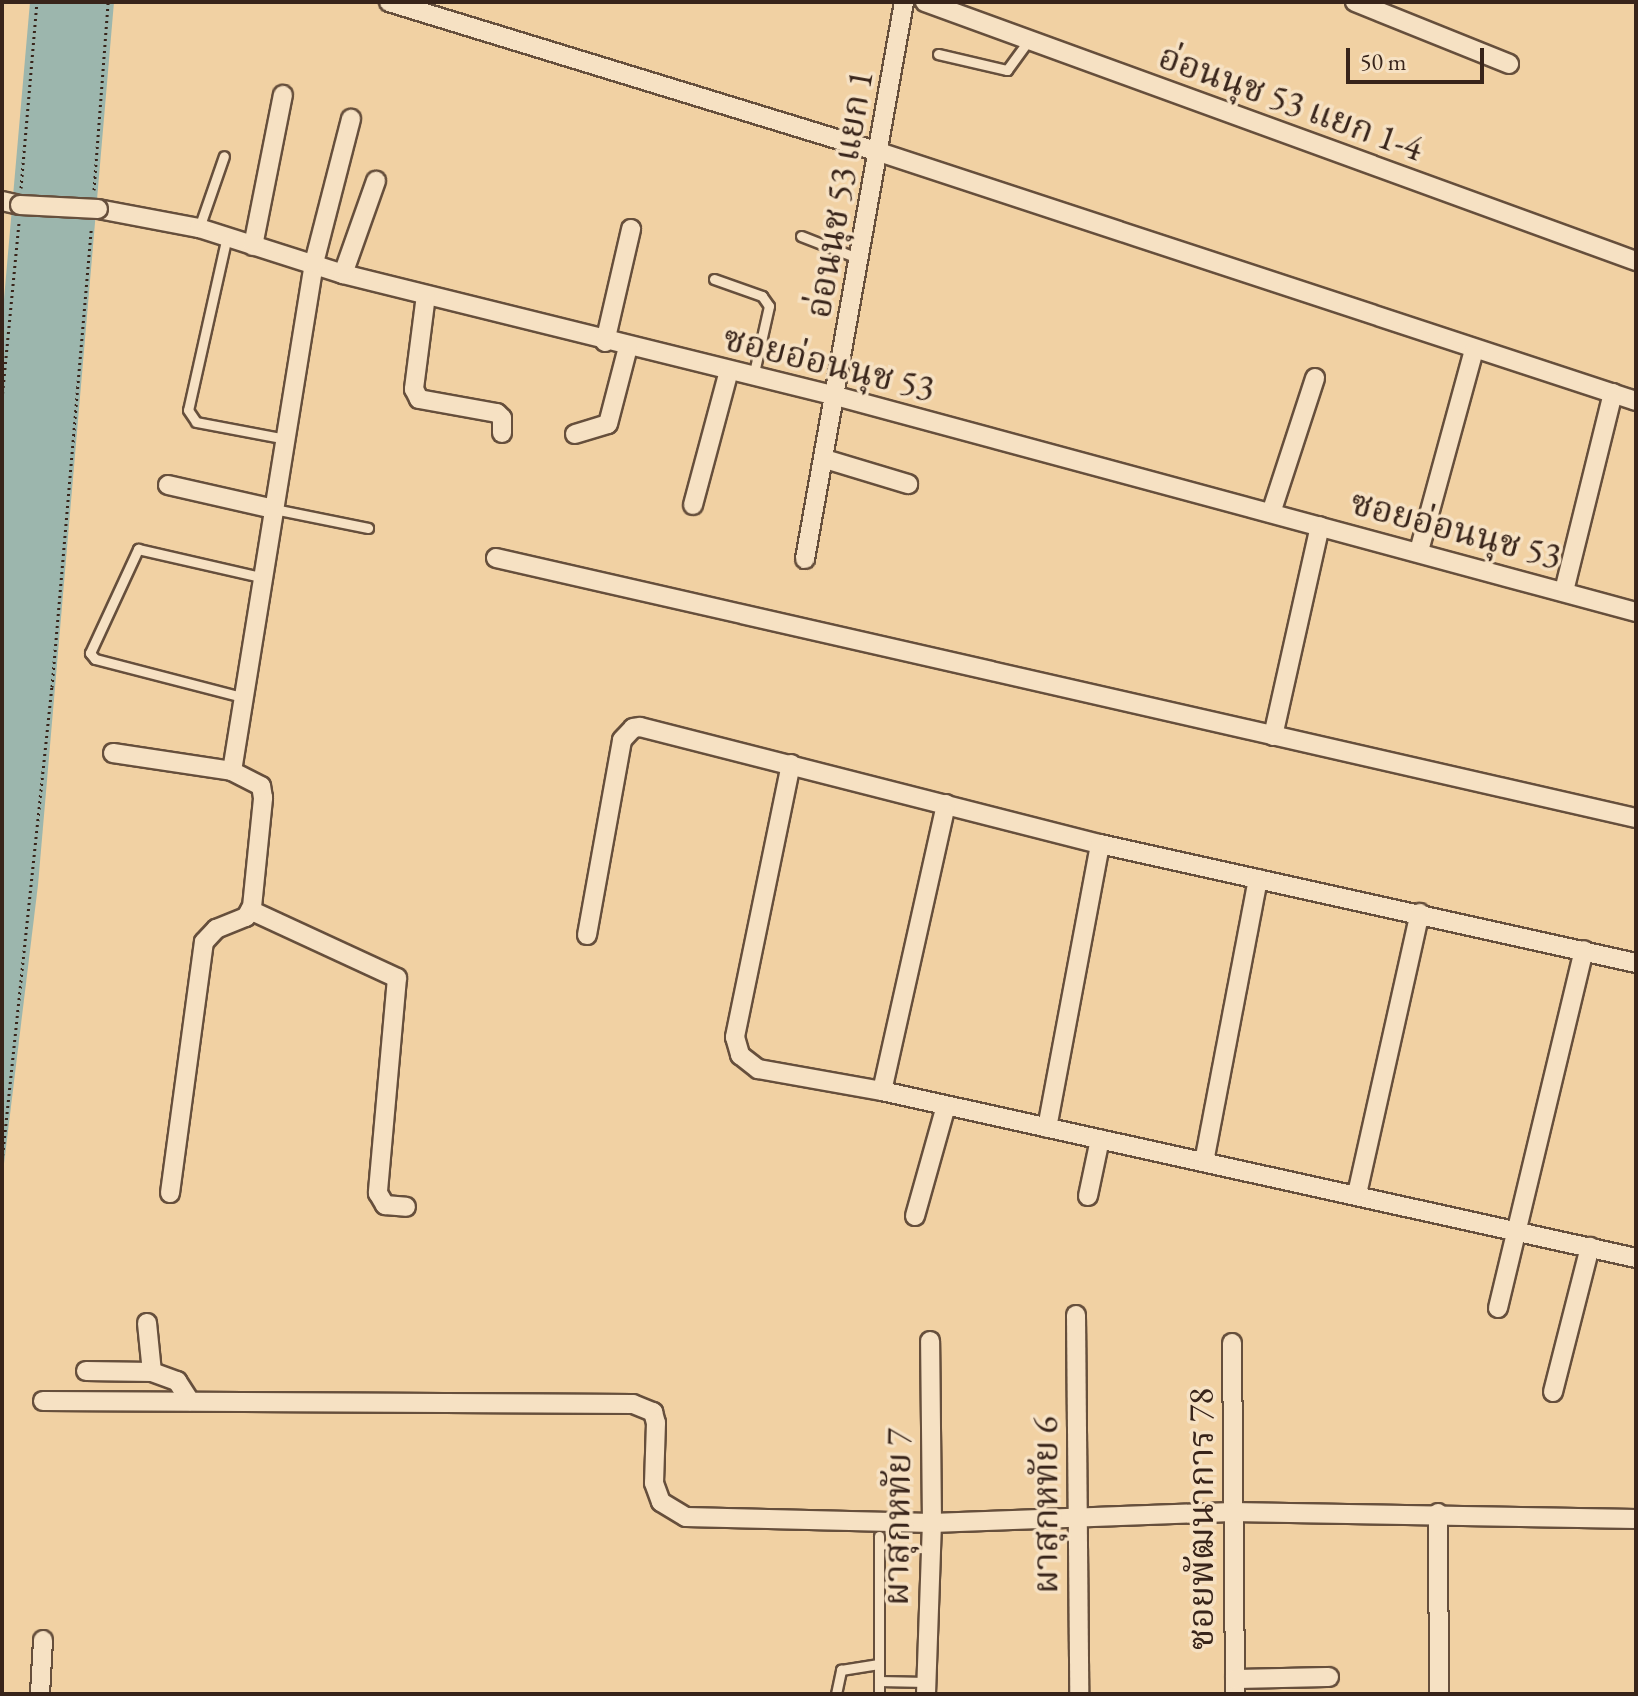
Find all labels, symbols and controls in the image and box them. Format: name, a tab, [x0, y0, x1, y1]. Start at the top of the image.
scale bar	[1350, 32, 1488, 82]
street label: อ่อนนุช 53 แยก 1-4	[1153, 34, 1429, 170]
text: 50 m	[1360, 46, 1407, 77]
street label: อ่อนนุช 53 แยก 1	[796, 67, 882, 321]
street label: ซอยอ่อนนุช 53	[719, 316, 939, 410]
street label: ซอยอ่อนนุช 53	[1346, 480, 1566, 578]
street label: ซอยพัฒนาการ 78	[1179, 1388, 1223, 1650]
street label: ผาสุกหทัย 6	[1023, 1416, 1067, 1594]
street label: ผาสุกหทัย 7	[874, 1428, 920, 1606]

